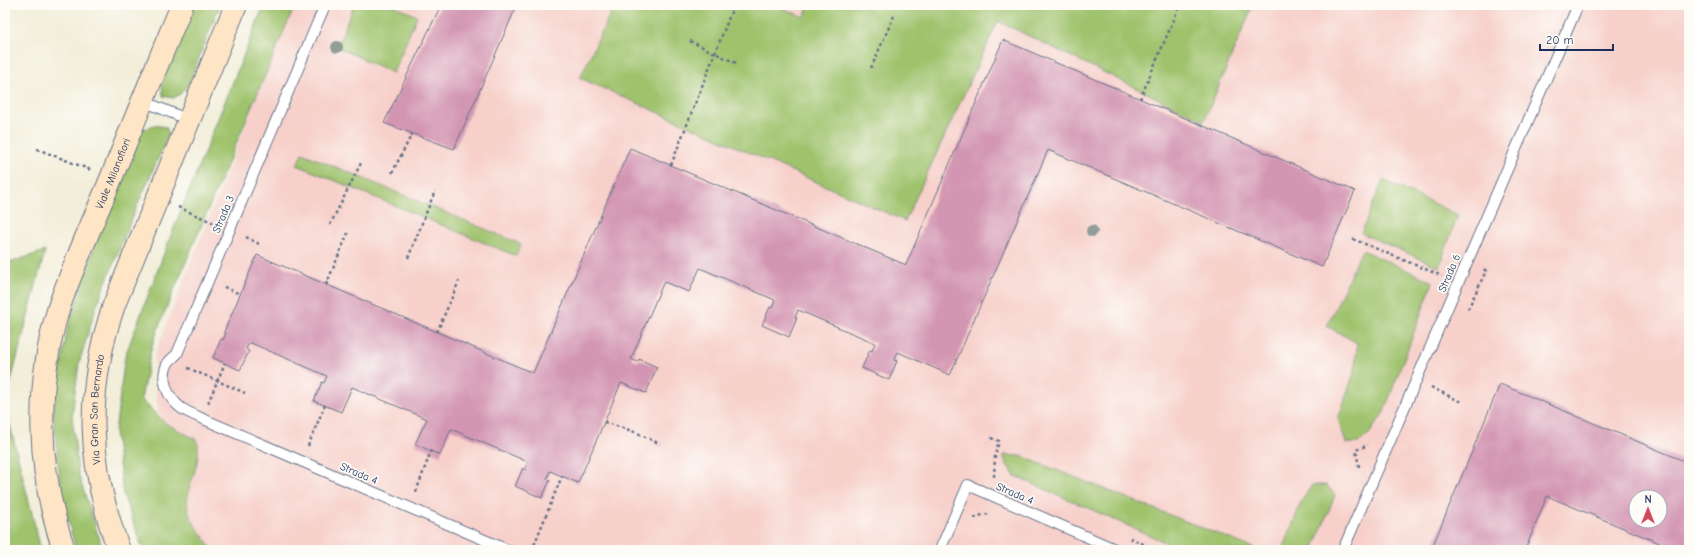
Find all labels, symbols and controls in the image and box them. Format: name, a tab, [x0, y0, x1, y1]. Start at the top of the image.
scale bar	[1540, 26, 1613, 52]
text: 20 m	[1546, 33, 1574, 47]
street label: Viale Milanofiori	[93, 136, 134, 211]
street label: Strada 3	[210, 193, 237, 235]
street label: Strada 6	[1436, 252, 1463, 294]
street label: Via Gran San Bernardo	[88, 353, 107, 465]
street label: Strada 4	[338, 460, 380, 487]
street label: Strada 4	[994, 480, 1036, 507]
north arrow	[1628, 489, 1668, 529]
text: N	[1644, 493, 1652, 506]

